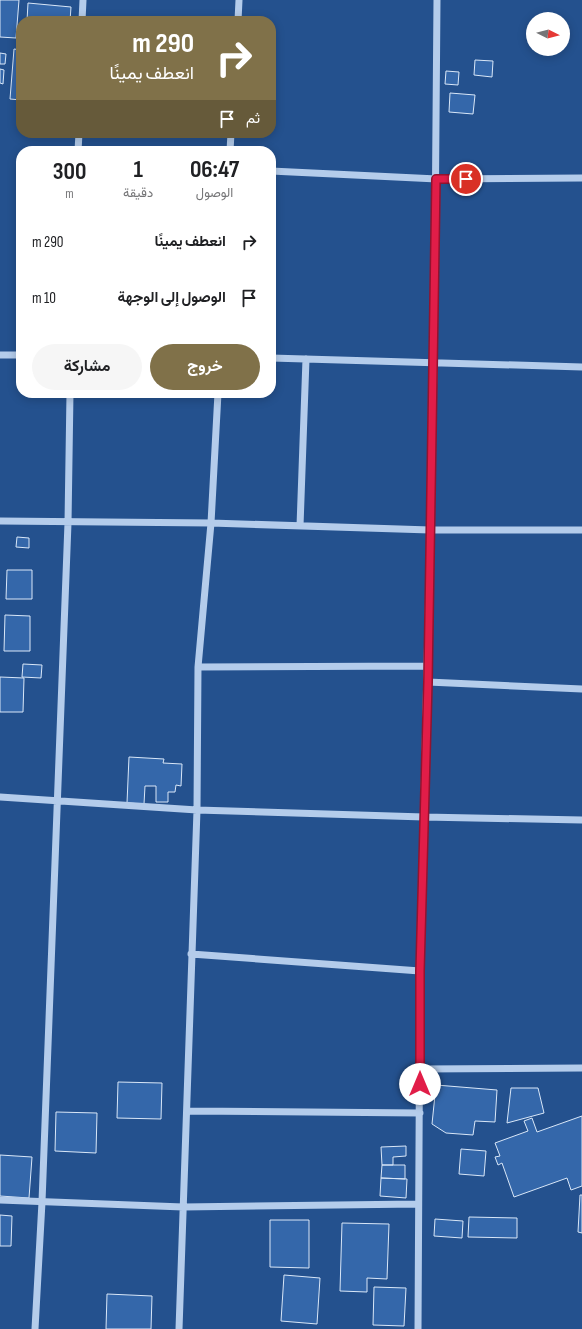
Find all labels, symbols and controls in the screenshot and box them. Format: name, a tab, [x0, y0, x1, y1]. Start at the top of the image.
north arrow	[526, 12, 570, 56]
map controls	[526, 12, 570, 56]
text: 290 m	[132, 27, 194, 60]
icon: right	[208, 32, 260, 84]
text: انعطف يمينًا	[109, 63, 194, 84]
icon: arrive	[216, 108, 238, 130]
text: ثم	[246, 109, 260, 128]
text: 1	[133, 155, 143, 184]
text: 06:47	[190, 155, 239, 184]
text: 300	[53, 157, 86, 186]
pin	[449, 162, 483, 196]
icon: arrive	[455, 168, 477, 190]
text: دقيقة	[123, 185, 153, 201]
text: الوصول	[196, 185, 233, 201]
text: m	[65, 186, 74, 202]
icon: right	[238, 231, 260, 253]
text: انعطف يمينًا	[155, 232, 226, 251]
text: 290 m	[32, 233, 64, 252]
icon: arrive	[238, 287, 260, 309]
text: الوصول إلى الوجهة	[118, 288, 226, 307]
text: 10 m	[32, 289, 56, 308]
button: مشاركة	[32, 344, 142, 390]
button: خروج	[150, 344, 260, 390]
position arrow	[399, 1063, 441, 1105]

